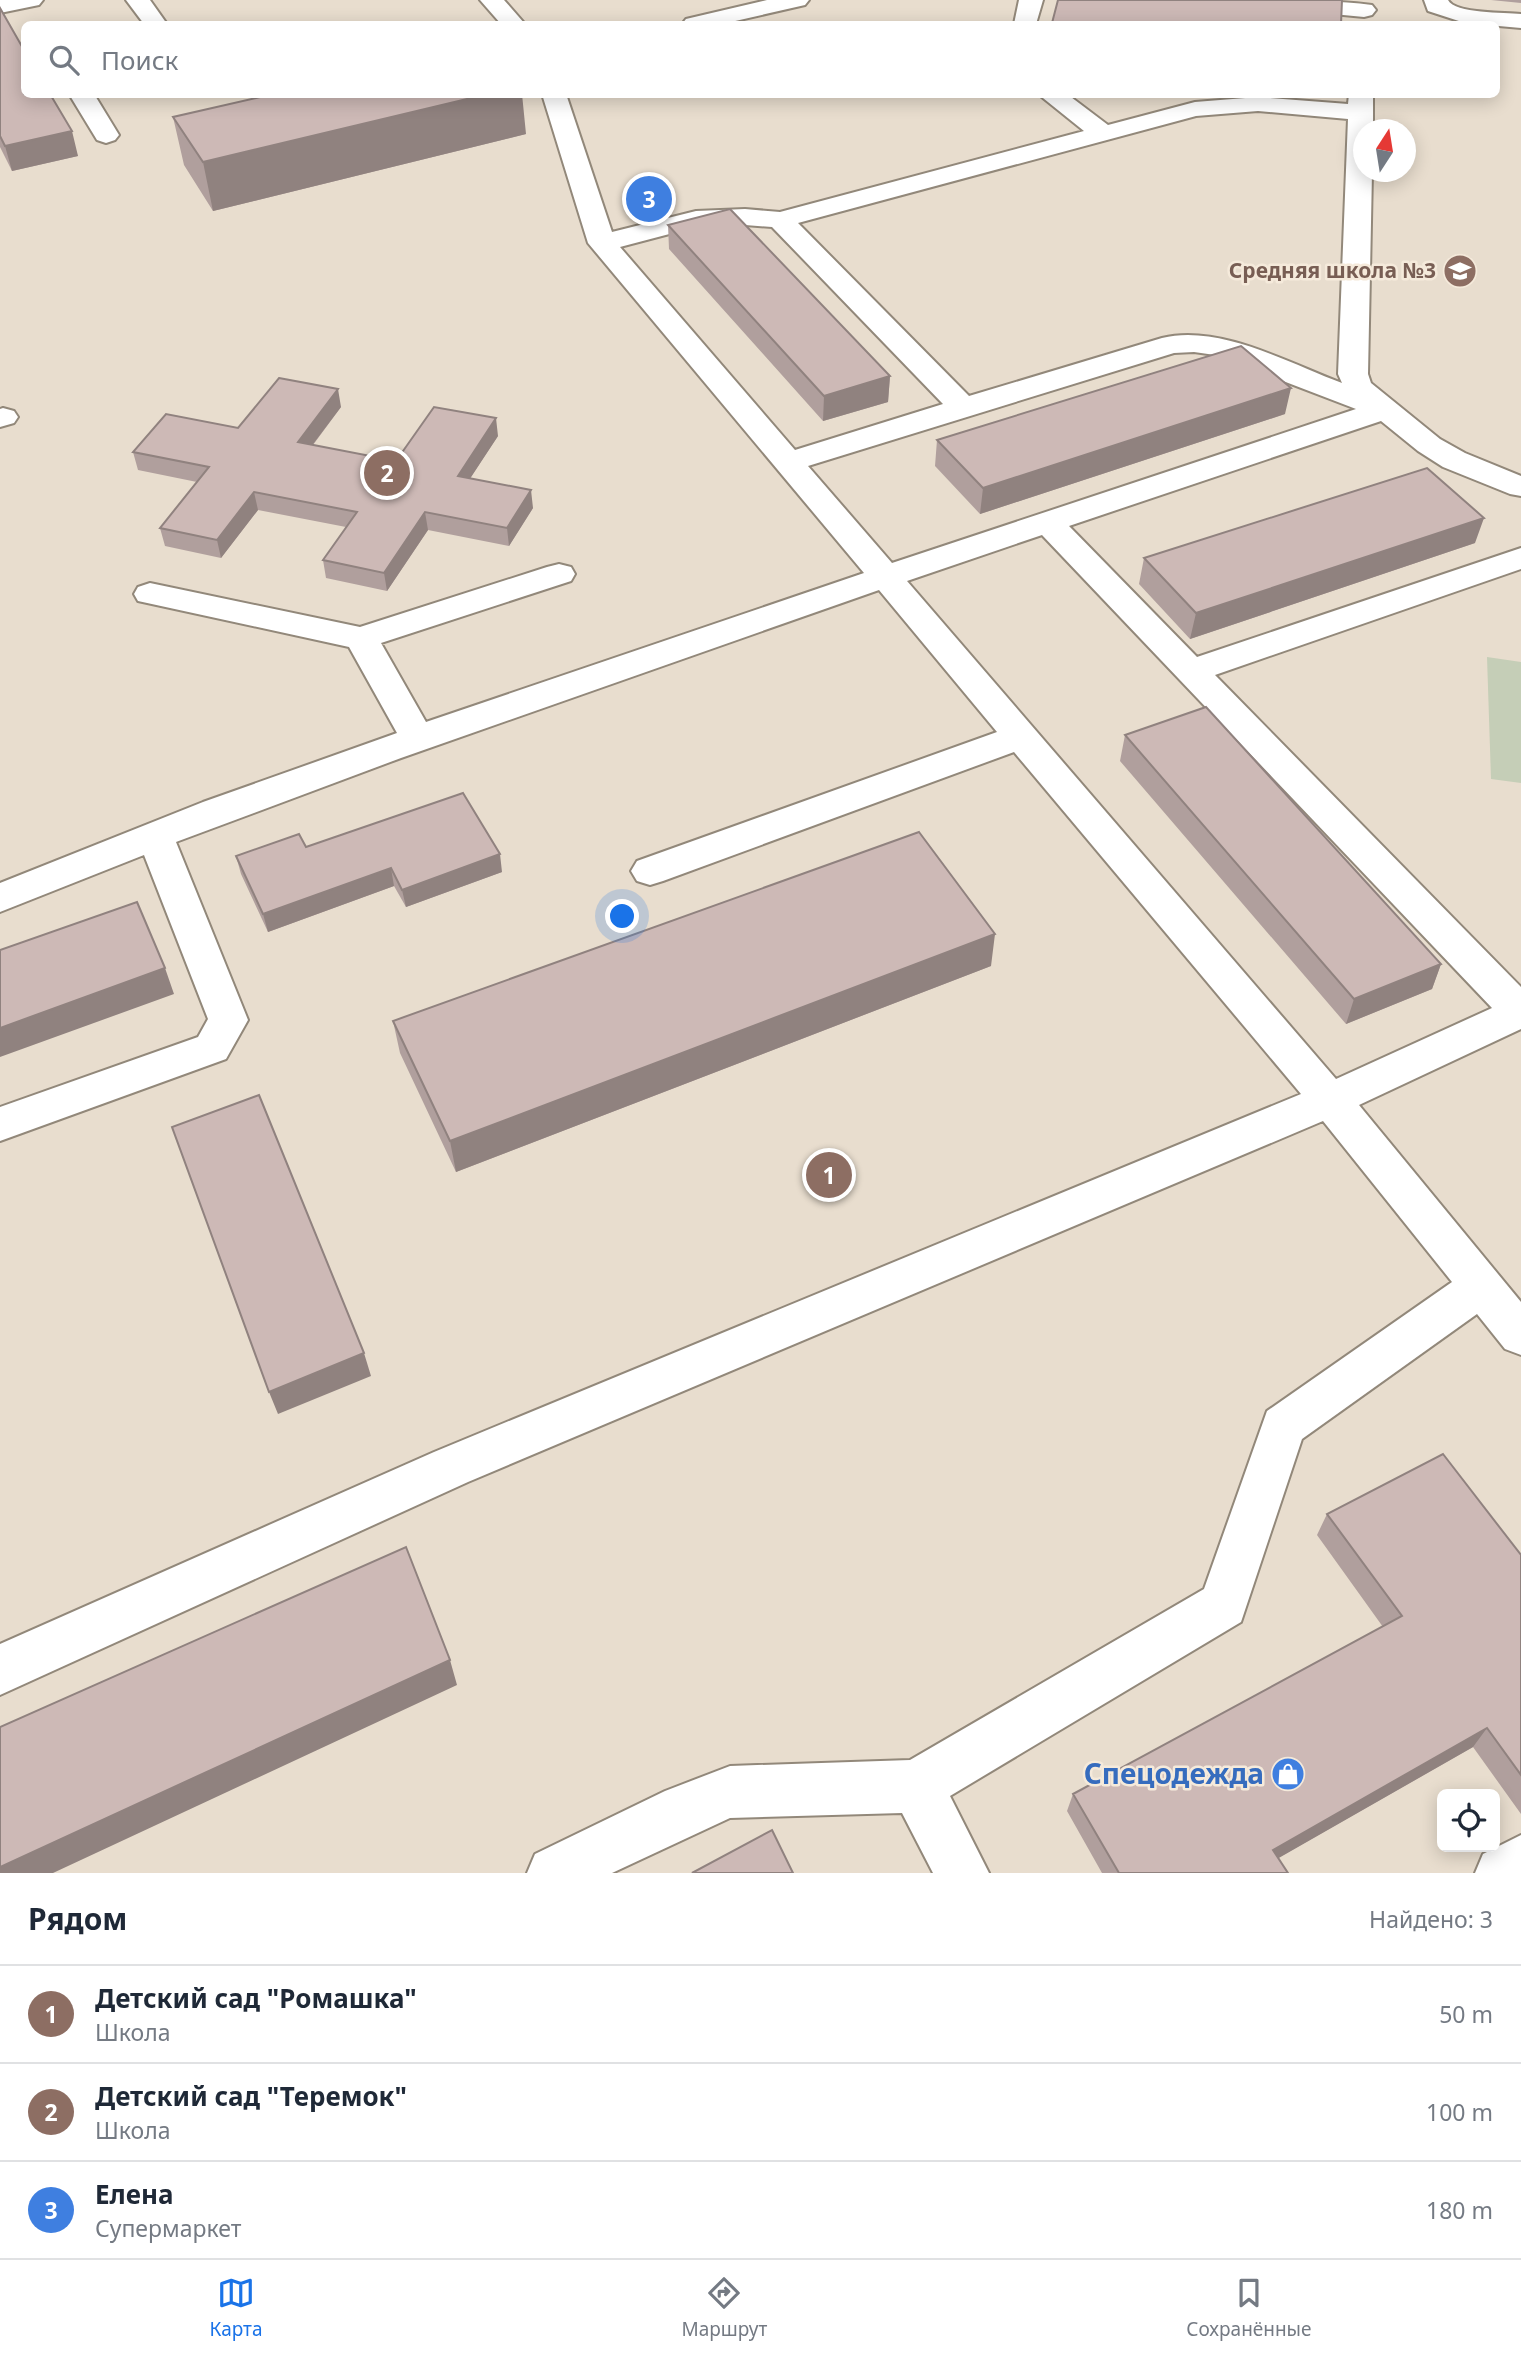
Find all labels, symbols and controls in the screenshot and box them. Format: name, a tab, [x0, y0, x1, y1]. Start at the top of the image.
search box	[21, 21, 1500, 98]
icon: search	[45, 41, 83, 79]
text: Поиск	[101, 42, 178, 78]
north arrow	[1353, 119, 1416, 182]
pin: 3	[626, 173, 672, 225]
school or university icon: Средняя школа №3	[1441, 252, 1479, 290]
place label: Средняя школа №3	[1229, 256, 1436, 284]
pin: 2	[364, 447, 410, 499]
your location	[605, 899, 639, 933]
pin: 1	[806, 1149, 852, 1201]
place label: Спецодежда	[1084, 1754, 1264, 1792]
shop icon: Спецодежда	[1269, 1755, 1307, 1793]
map controls	[1437, 1789, 1500, 1852]
button: locate	[1437, 1789, 1500, 1852]
text: Рядом	[28, 1898, 127, 1939]
text: Найдено: 3	[1369, 1903, 1493, 1935]
text: Детский сад "Ромашка"	[95, 1980, 417, 2016]
text: 1	[44, 1998, 58, 2030]
text: 50 m	[1439, 1998, 1493, 2030]
text: Школа	[95, 2016, 171, 2048]
text: Детский сад "Теремок"	[95, 2078, 407, 2114]
text: 2	[44, 2096, 58, 2128]
text: 100 m	[1426, 2096, 1493, 2128]
text: Школа	[95, 2114, 171, 2146]
text: Елена	[95, 2176, 174, 2212]
text: 3	[44, 2194, 58, 2226]
text: 180 m	[1426, 2194, 1493, 2226]
text: Супермаркет	[95, 2212, 241, 2244]
tab: Карта	[209, 2274, 263, 2342]
tab: Маршрут	[681, 2274, 767, 2342]
tab: Сохранённые	[1186, 2274, 1312, 2342]

